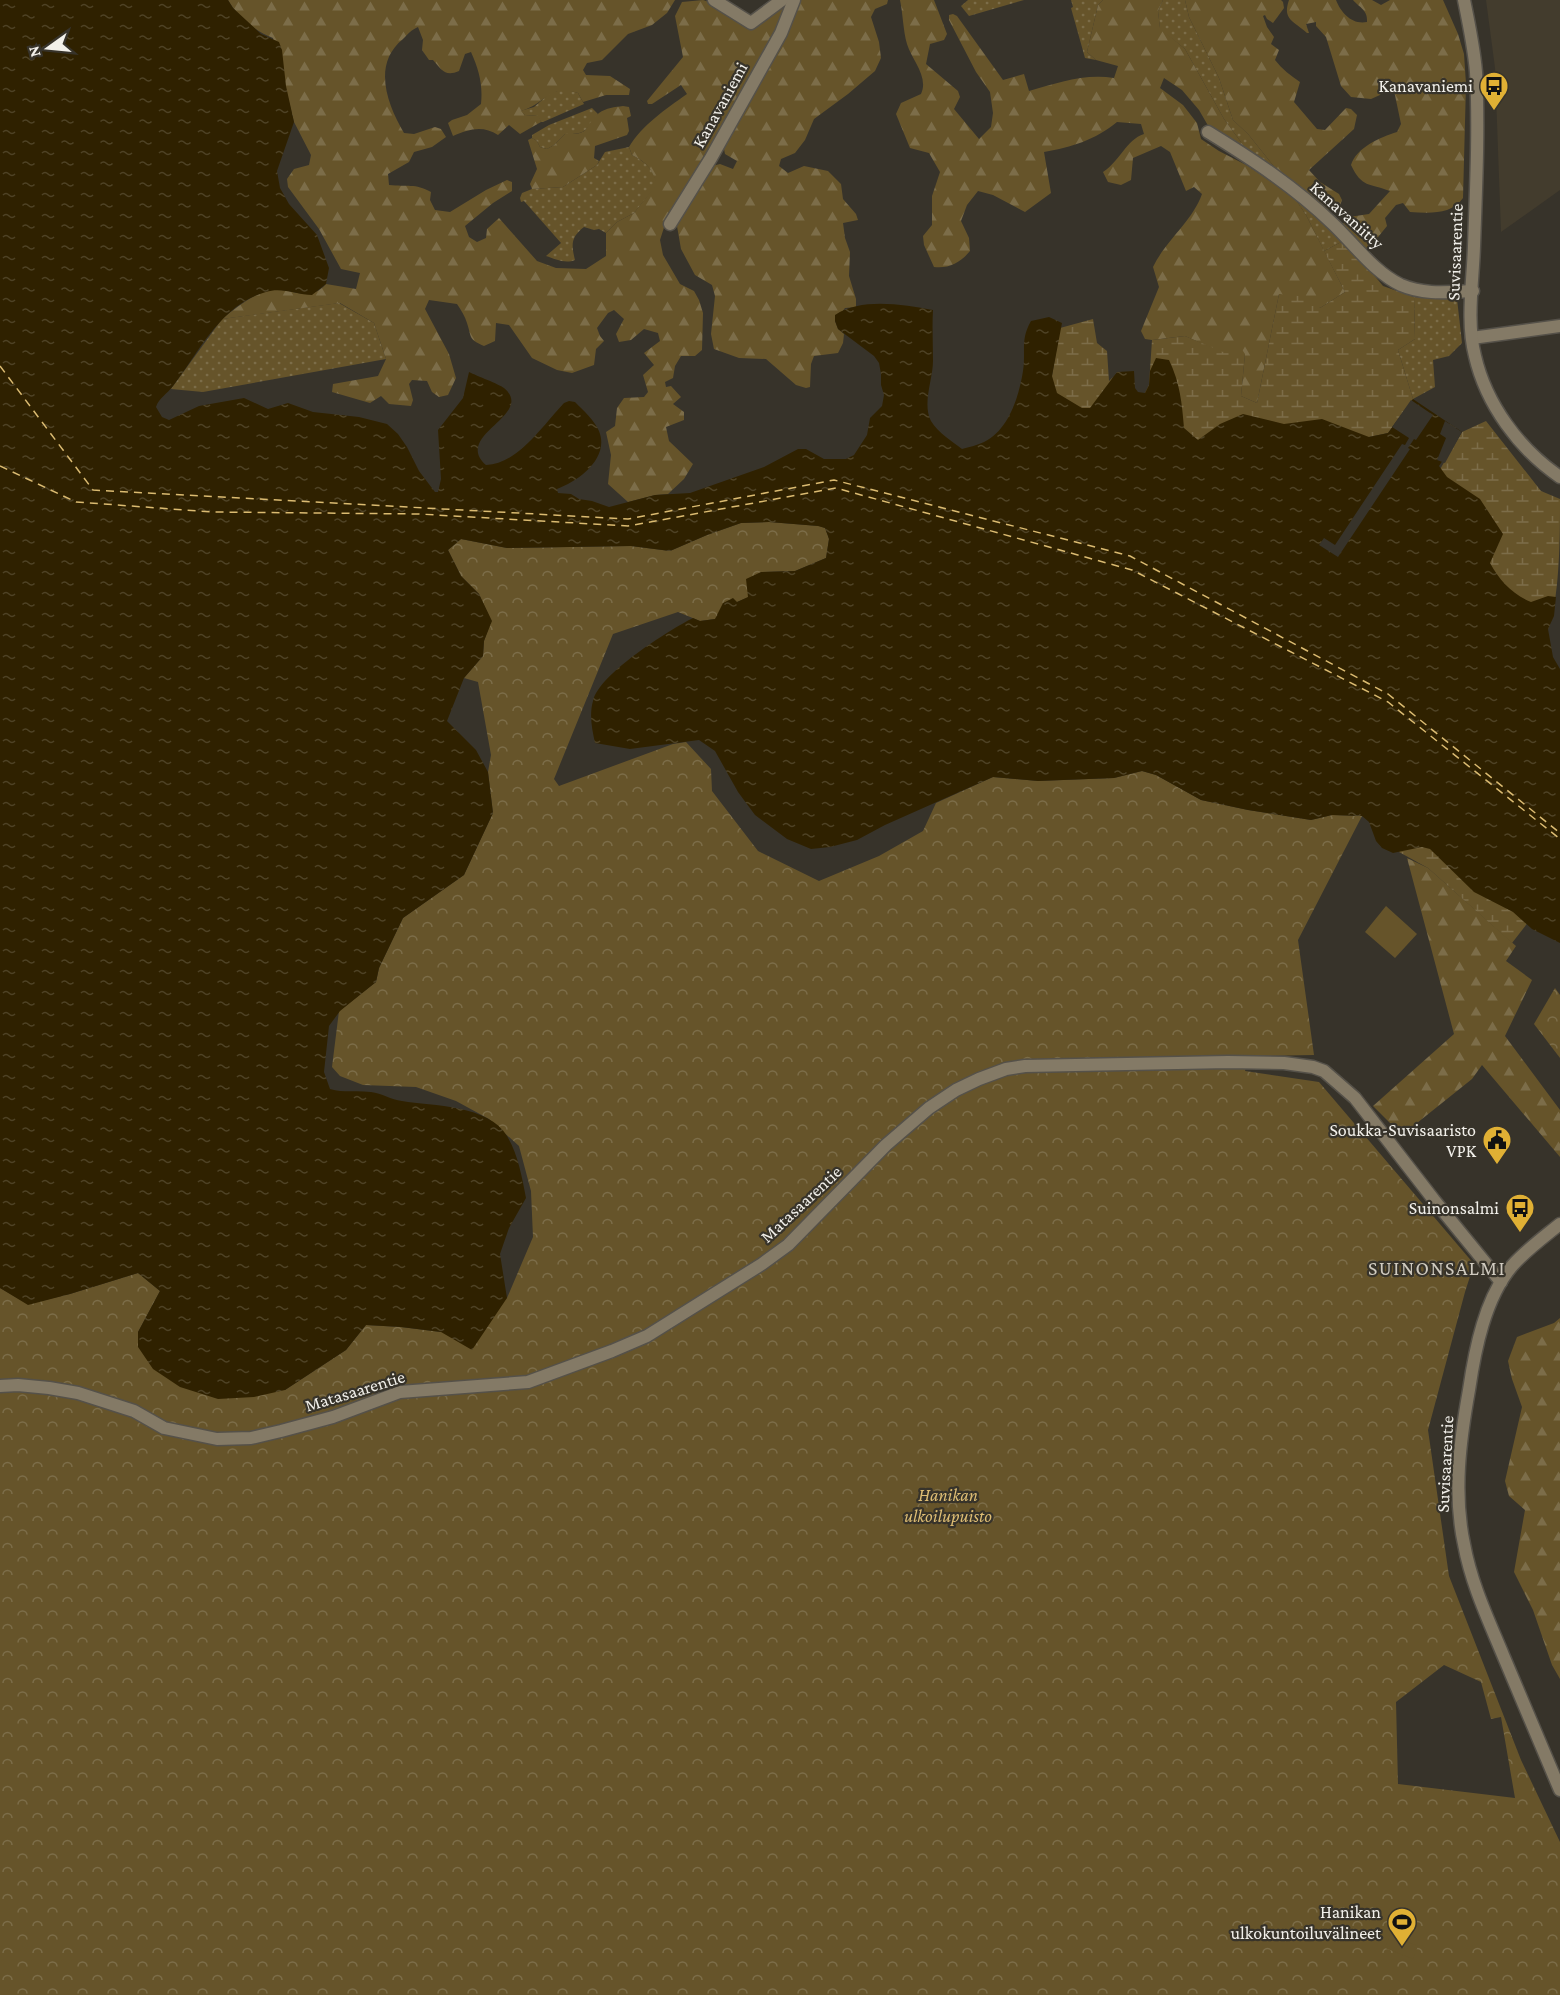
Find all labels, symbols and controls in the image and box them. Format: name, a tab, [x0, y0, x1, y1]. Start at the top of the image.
north arrow	[18, 18, 78, 78]
text: N	[24, 44, 44, 59]
street label: Kanavaniemi	[688, 59, 752, 151]
bus stop icon: Kanavaniemi	[1478, 70, 1510, 112]
place label: Kanavaniemi	[1379, 76, 1473, 96]
street label: Kanavaniitty	[1306, 177, 1388, 254]
street label: Suvisaarentie	[1443, 203, 1467, 301]
place label: Soukka-Suvisaaristo VPK	[1329, 1120, 1477, 1161]
public building icon: Soukka-Suvisaaristo VPK	[1481, 1124, 1513, 1166]
street label: Matasaarentie	[756, 1161, 846, 1247]
bus stop icon: Suinonsalmi	[1504, 1192, 1536, 1234]
place label: Suinonsalmi	[1409, 1198, 1499, 1218]
district label: SUINONSALMI	[1368, 1257, 1506, 1279]
street label: Matasaarentie	[303, 1366, 407, 1416]
street label: Suvisaarentie	[1432, 1415, 1458, 1513]
park label: Hanikan ulkoilupuisto	[904, 1485, 992, 1526]
place label: Hanikan ulkokuntoiluvälineet	[1230, 1902, 1382, 1943]
sports icon: Hanikan ulkokuntoiluvälineet	[1386, 1906, 1418, 1948]

